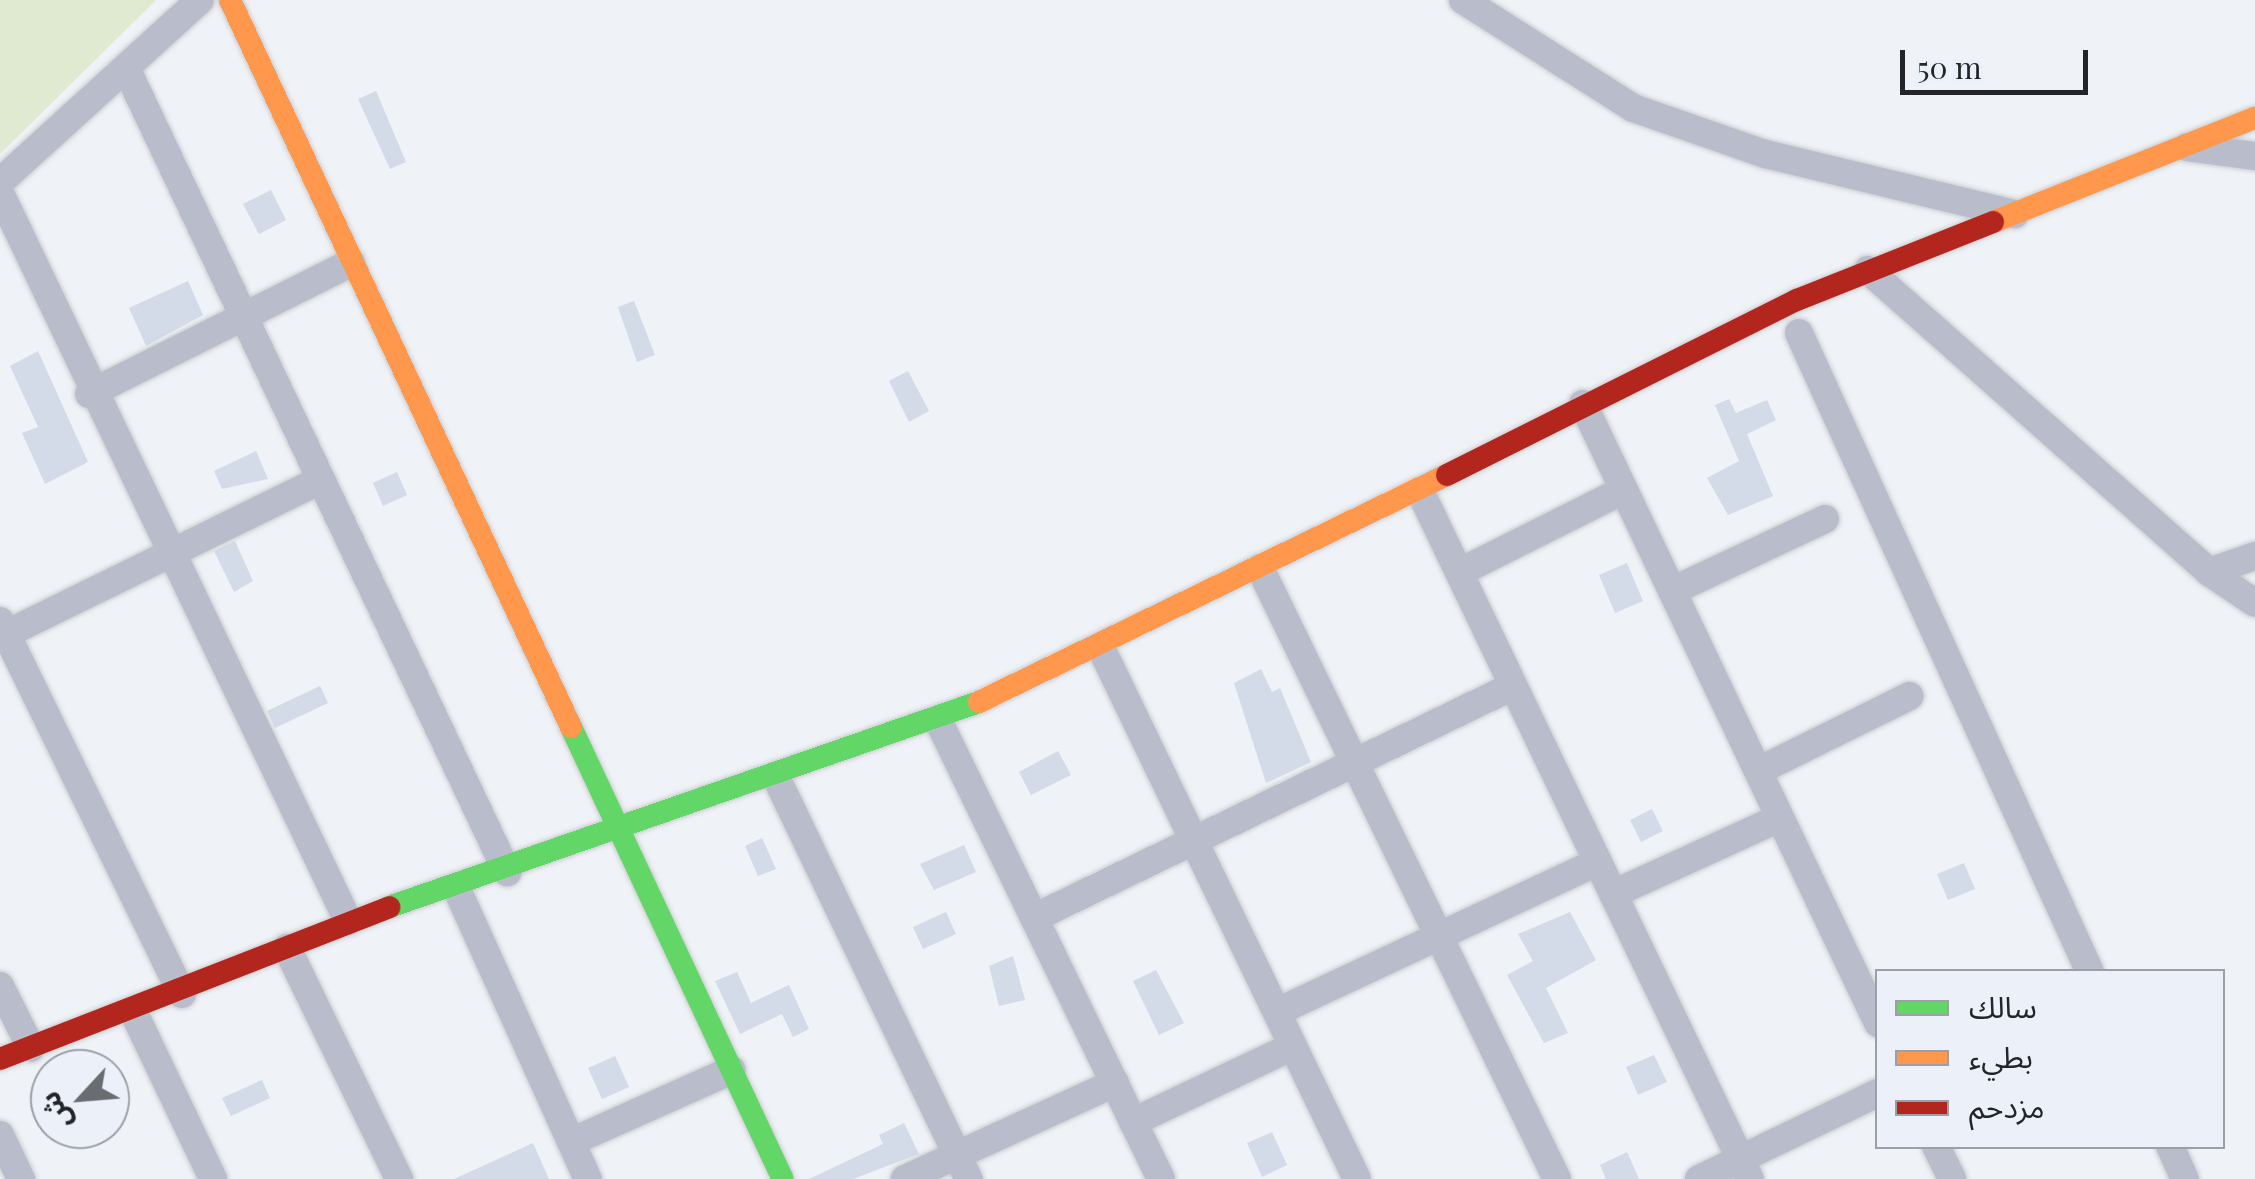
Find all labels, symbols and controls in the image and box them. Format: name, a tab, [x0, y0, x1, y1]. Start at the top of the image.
scale bar	[1905, 30, 2092, 92]
text: 50 m	[1917, 47, 1982, 87]
legend	[1875, 969, 2225, 1149]
text: سالك	[1969, 986, 2037, 1026]
text: بطيء	[1969, 1036, 2033, 1076]
north arrow	[30, 1049, 130, 1149]
text: ش	[29, 1086, 79, 1137]
text: مزدحم	[1969, 1086, 2045, 1126]

